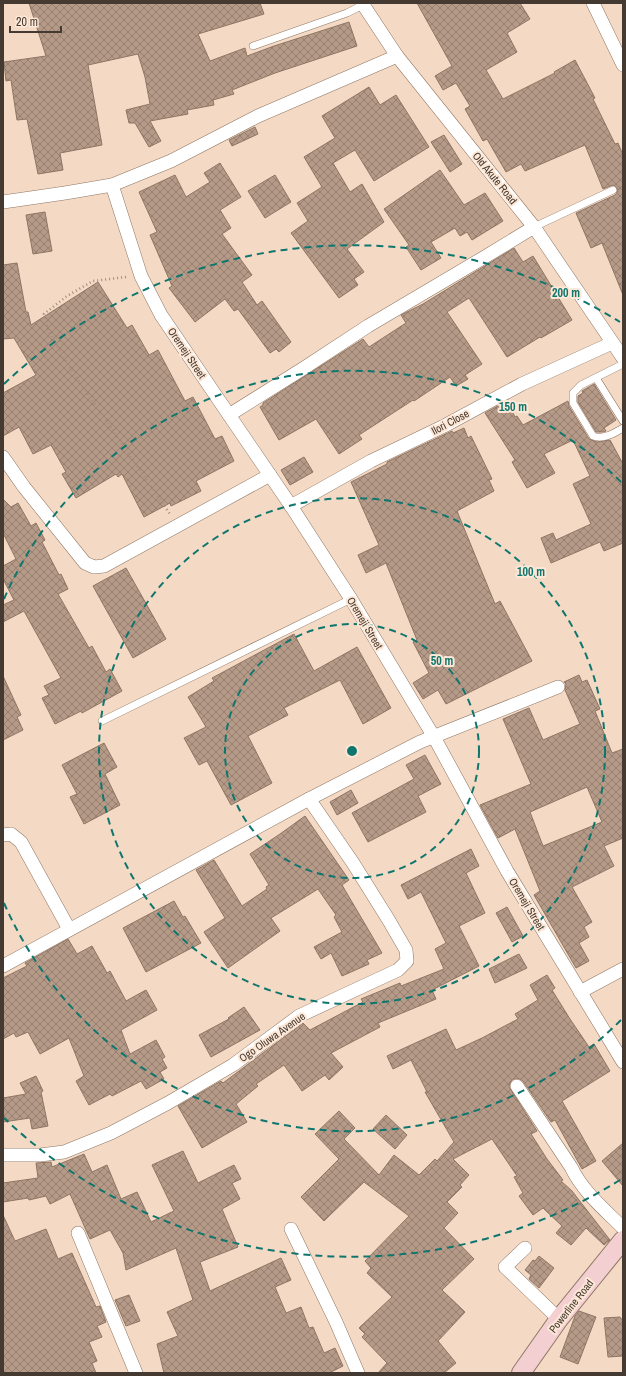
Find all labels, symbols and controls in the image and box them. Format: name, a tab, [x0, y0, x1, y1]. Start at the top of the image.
scale bar	[10, 8, 61, 34]
text: 20 m	[16, 14, 38, 30]
street label: Old Akute Road	[470, 149, 520, 207]
text: 200 m	[552, 285, 580, 301]
street label: Oremeji Street	[165, 325, 209, 382]
text: 150 m	[499, 399, 527, 415]
street label: Ilori Close	[429, 406, 471, 438]
text: 100 m	[517, 564, 545, 580]
street label: Oremeji Street	[344, 594, 386, 652]
text: 50 m	[431, 653, 453, 669]
centre of rings	[345, 744, 359, 758]
street label: Oremeji Street	[506, 875, 548, 933]
street label: Ogo Oluwa Avenue	[236, 1009, 308, 1065]
street label: Powerline Road	[546, 1276, 596, 1336]

